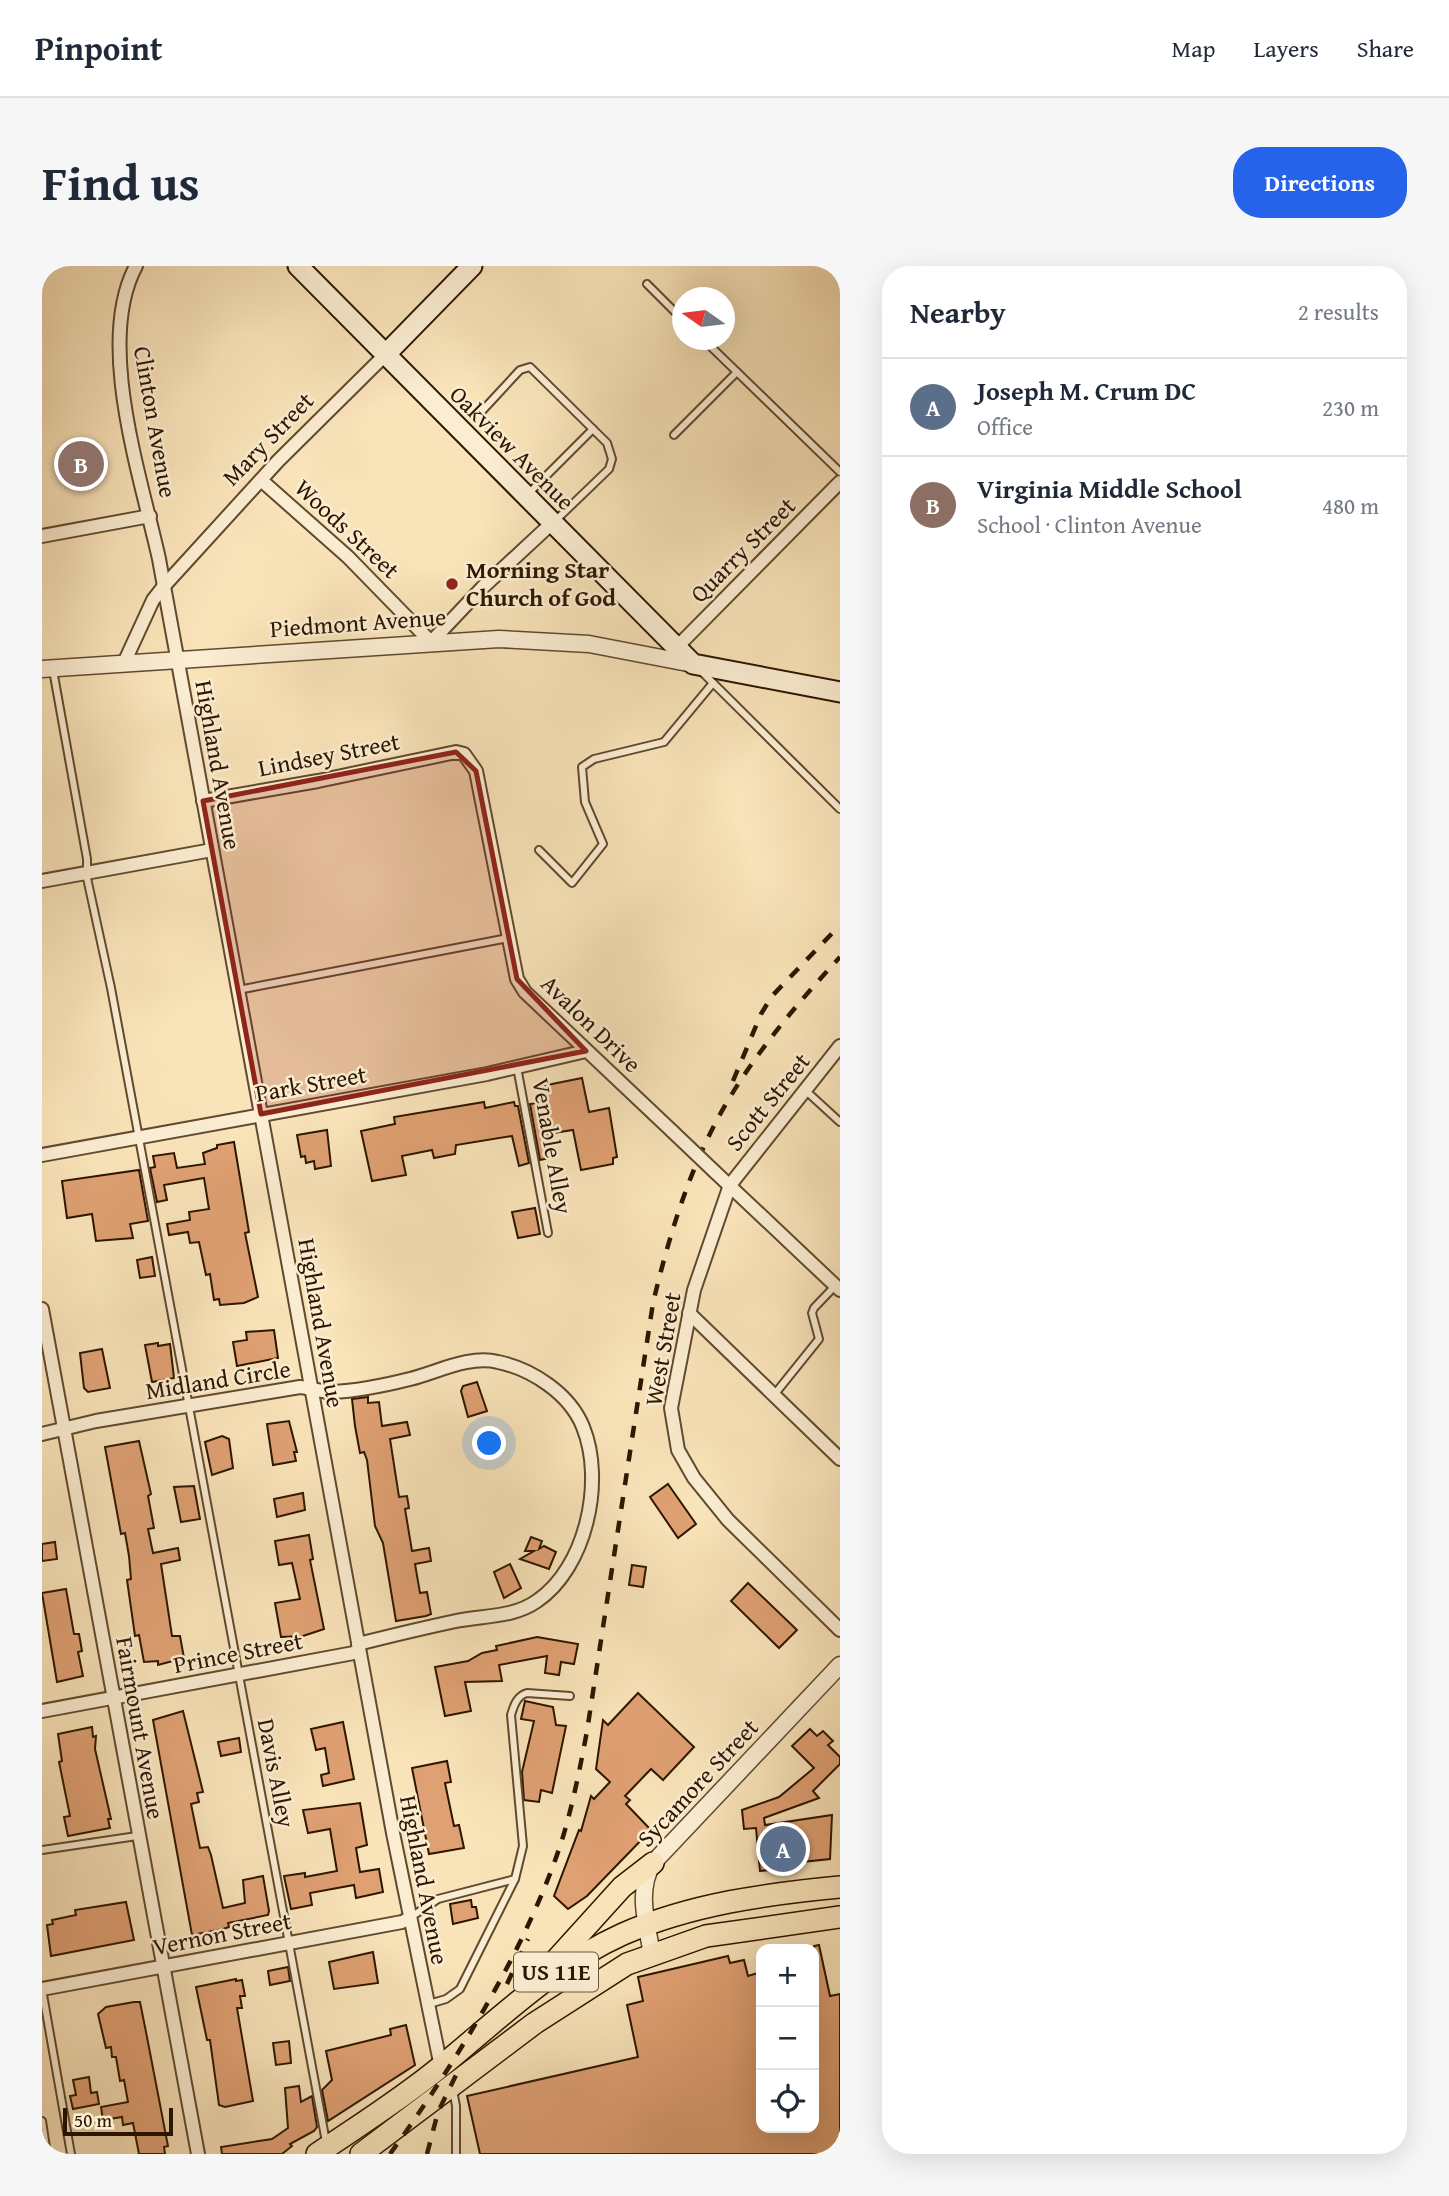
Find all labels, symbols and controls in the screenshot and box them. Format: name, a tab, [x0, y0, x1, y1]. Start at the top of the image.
text: Pinpoint	[35, 24, 162, 72]
text: Map	[1172, 31, 1215, 66]
text: Layers	[1253, 31, 1319, 66]
text: Share	[1357, 31, 1414, 66]
text: Find us	[42, 146, 200, 218]
button: Directions	[1233, 147, 1407, 218]
north arrow	[672, 287, 735, 350]
text: Nearby	[910, 290, 1006, 334]
text: 2 results	[1298, 295, 1379, 328]
street label: Clinton Avenue	[125, 343, 186, 500]
text: Joseph M. Crum DC	[977, 371, 1196, 410]
street label: Oakview Avenue	[442, 377, 583, 518]
street label: Mary Street	[214, 383, 322, 494]
text: A	[926, 391, 940, 424]
text: 230 m	[1322, 391, 1379, 424]
text: Office	[977, 410, 1033, 443]
pin: B	[58, 438, 104, 490]
text: Virginia Middle School	[977, 469, 1242, 508]
street label: Woods Street	[287, 471, 408, 587]
street label: Quarry Street	[682, 489, 804, 610]
text: B	[926, 489, 940, 522]
text: 480 m	[1322, 489, 1379, 522]
text: School · Clinton Avenue	[977, 508, 1202, 541]
place label: Morning Star Church of God	[466, 552, 616, 615]
marker: Morning Star Church of God	[444, 576, 460, 592]
street label: Piedmont Avenue	[269, 599, 447, 646]
street label: Highland Avenue	[186, 677, 251, 852]
street label: Lindsey Street	[255, 724, 403, 785]
street label: Avalon Drive	[533, 967, 649, 1081]
street label: Scott Street	[717, 1045, 819, 1158]
street label: Park Street	[253, 1056, 370, 1110]
street label: Venable Alley	[523, 1075, 582, 1217]
street label: Highland Avenue	[289, 1235, 354, 1410]
street label: West Street	[635, 1289, 690, 1408]
street label: Midland Circle	[143, 1351, 293, 1408]
your location	[472, 1426, 506, 1460]
street label: Prince Street	[170, 1623, 306, 1682]
street label: Fairmount Avenue	[107, 1634, 174, 1822]
street label: Sycamore Street	[629, 1710, 767, 1855]
street label: Davis Alley	[249, 1715, 304, 1830]
street label: Highland Avenue	[391, 1792, 458, 1967]
pin: A	[760, 1823, 806, 1875]
street label: Vernon Street	[150, 1903, 295, 1964]
map controls	[756, 1944, 819, 2133]
button: +	[756, 1944, 819, 2007]
road number: US 11E	[514, 1952, 598, 1992]
button: −	[756, 2007, 819, 2070]
button: locate	[756, 2070, 819, 2133]
scale bar	[63, 2105, 173, 2137]
text: 50 m	[74, 2106, 112, 2134]

